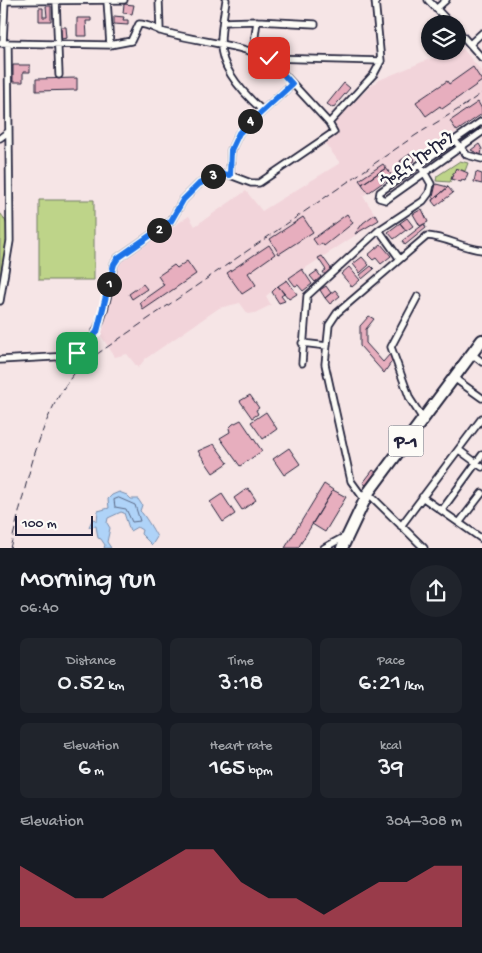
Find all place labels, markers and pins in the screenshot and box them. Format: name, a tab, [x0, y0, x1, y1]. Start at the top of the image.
pin	[248, 37, 290, 79]
pin: 4	[238, 108, 262, 134]
pin: 3	[200, 164, 226, 188]
pin: 2	[146, 218, 172, 242]
pin: 1	[96, 272, 122, 296]
pin	[56, 332, 98, 374]

